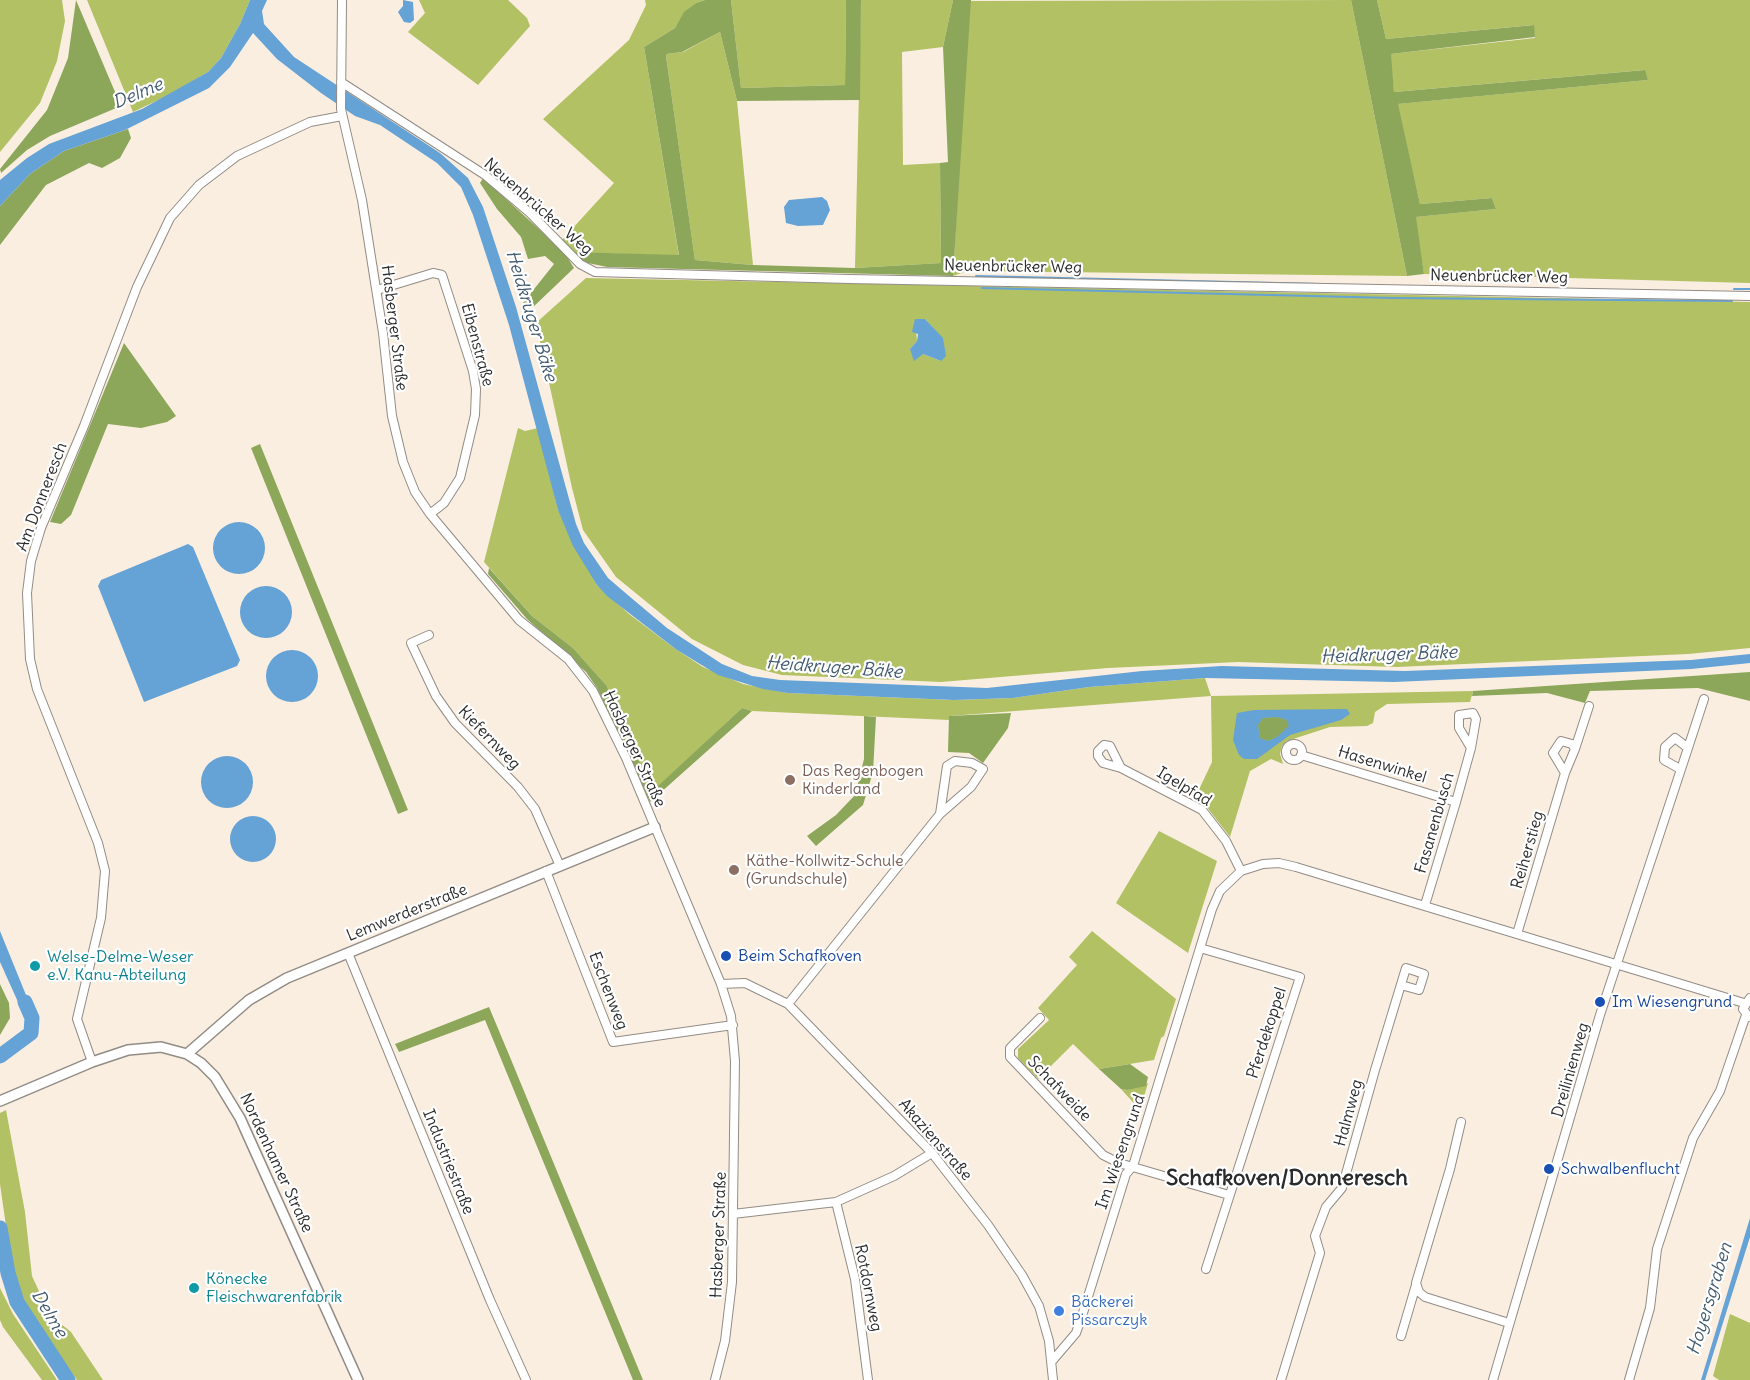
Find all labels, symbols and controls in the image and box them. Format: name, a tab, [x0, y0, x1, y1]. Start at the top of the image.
water label: Delme	[110, 74, 166, 114]
street label: Neuenbrücker Weg	[480, 154, 596, 260]
water label: Heidkruger Bäke	[501, 248, 561, 384]
street label: Neuenbrücker Weg	[944, 256, 1082, 278]
street label: Hasberger Straße	[377, 264, 411, 392]
street label: Neuenbrücker Weg	[1430, 266, 1568, 288]
street label: Eibenstraße	[457, 301, 497, 389]
street label: Am Donneresch	[12, 440, 72, 554]
water label: Heidkruger Bäke	[1321, 642, 1457, 668]
water label: Heidkruger Bäke	[765, 652, 903, 684]
street label: Hasberger Straße	[599, 688, 669, 810]
street label: Kiefernweg	[454, 702, 524, 774]
street label: Hasenwinkel	[1336, 742, 1428, 788]
place label: Das Regenbogen Kinderland	[802, 761, 923, 799]
street label: Igelpfad	[1153, 763, 1215, 811]
street label: Fasanenbusch	[1411, 770, 1459, 876]
marker: Das Regenbogen Kinderland	[783, 773, 797, 787]
street label: Reiherstieg	[1508, 809, 1548, 891]
place label: Käthe-Kollwitz-Schule (Grundschule)	[746, 851, 904, 889]
marker: Käthe-Kollwitz-Schule (Grundschule)	[727, 863, 741, 877]
street label: Lemwerderstraße	[344, 880, 470, 946]
place label: Beim Schafkoven	[738, 946, 862, 966]
place label: Welse-Delme-Weser e.V. Kanu-Abteilung	[47, 947, 194, 985]
street label: Eschenweg	[584, 949, 632, 1033]
marker: Beim Schafkoven	[719, 949, 733, 963]
marker: Welse-Delme-Weser e.V. Kanu-Abteilung	[28, 959, 42, 973]
street label: Pferdekoppel	[1243, 985, 1291, 1081]
place label: Im Wiesengrund	[1612, 992, 1732, 1012]
marker: Im Wiesengrund	[1593, 995, 1607, 1009]
street label: Dreilinienweg	[1548, 1020, 1594, 1120]
street label: Schafweide	[1023, 1052, 1095, 1126]
street label: Halmweg	[1331, 1078, 1367, 1148]
street label: Nordenhamer Straße	[235, 1090, 317, 1236]
street label: Im Wiesengrund	[1092, 1092, 1150, 1212]
street label: Akazienstraße	[894, 1095, 976, 1185]
street label: Industriestraße	[418, 1107, 478, 1217]
place label: Schwalbenflucht	[1561, 1159, 1680, 1179]
marker: Schwalbenflucht	[1542, 1162, 1556, 1176]
district label: Schafkoven/Donneresch	[1166, 1166, 1408, 1192]
street label: Hasberger Straße	[707, 1171, 731, 1299]
water label: Hoyersgraben	[1683, 1240, 1737, 1358]
street label: Rotdornweg	[850, 1243, 886, 1333]
place label: Könecke Fleischwarenfabrik	[206, 1269, 342, 1307]
marker: Könecke Fleischwarenfabrik	[187, 1281, 201, 1295]
water label: Delme	[26, 1286, 72, 1342]
place label: Bäckerei Pissarczyk	[1071, 1292, 1147, 1330]
marker: Bäckerei Pissarczyk	[1052, 1304, 1066, 1318]

